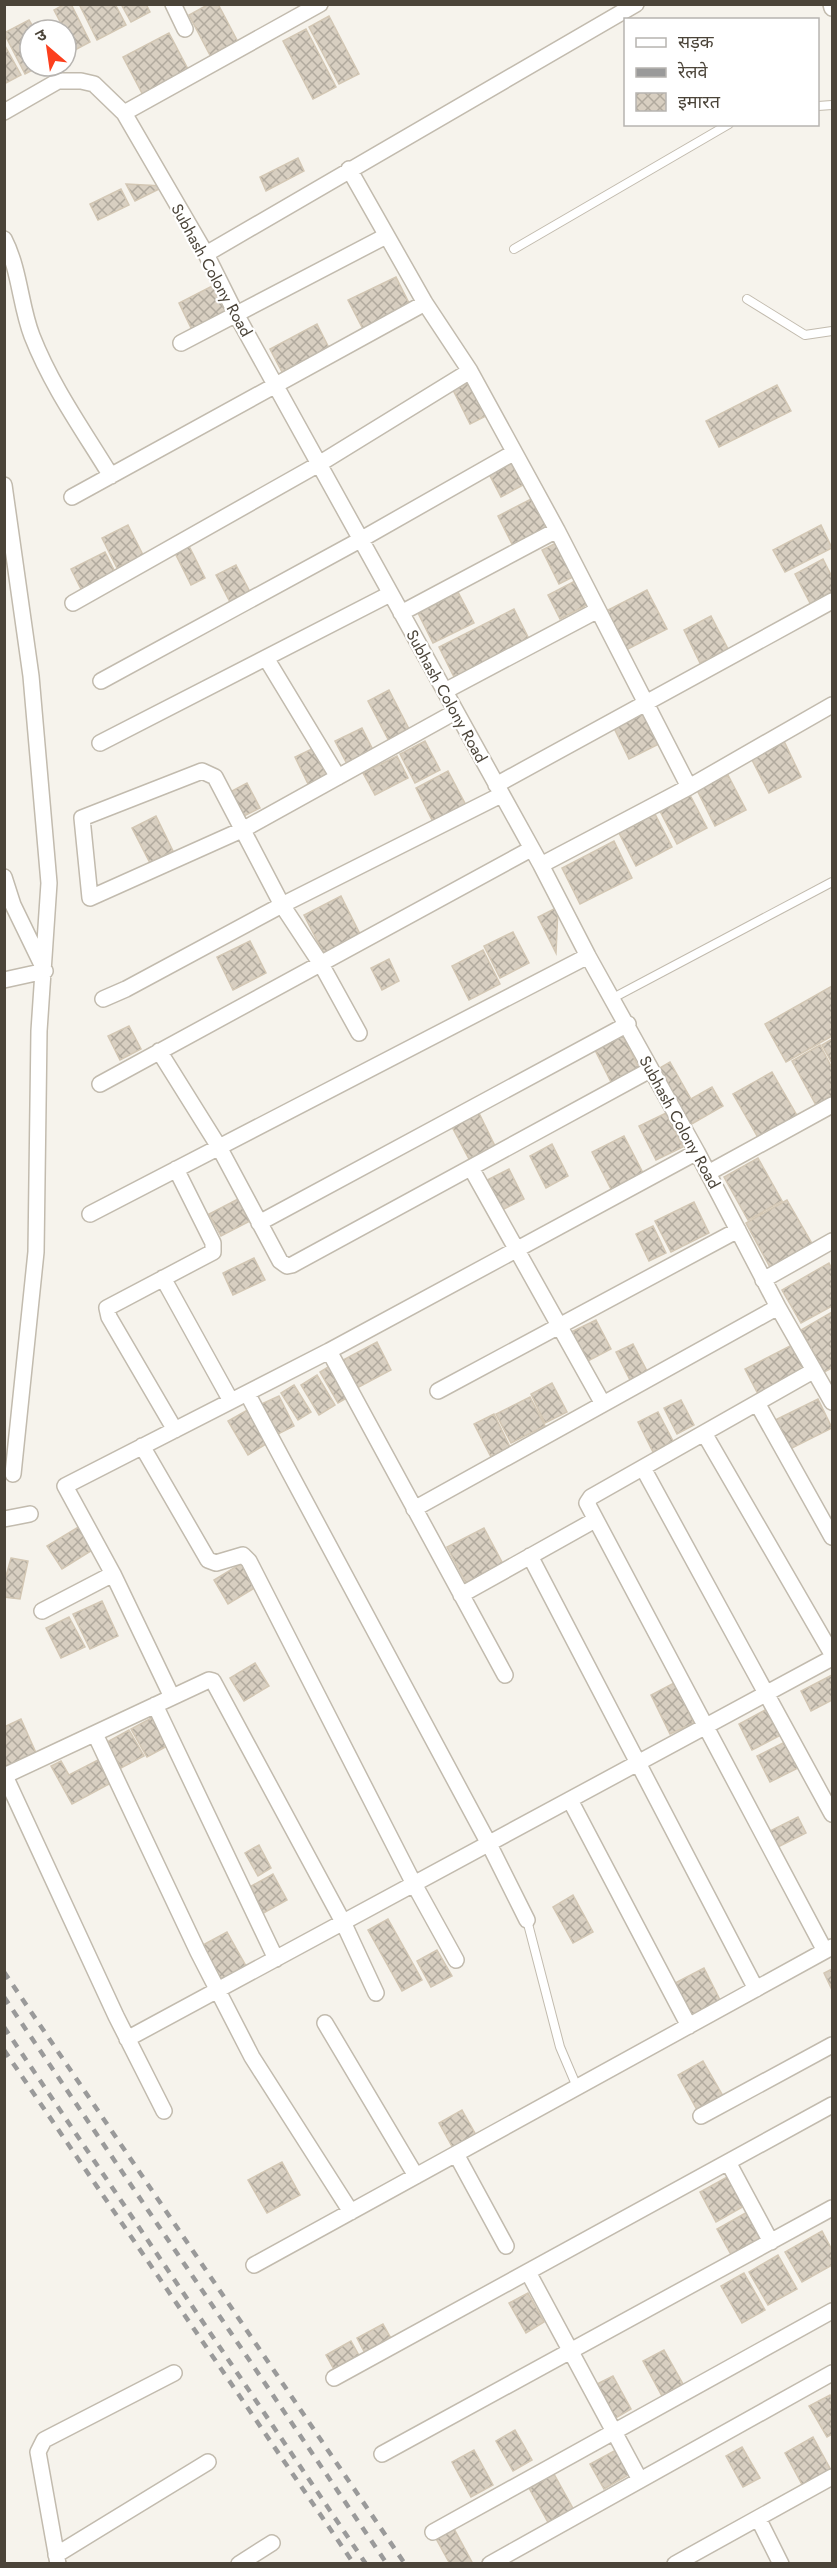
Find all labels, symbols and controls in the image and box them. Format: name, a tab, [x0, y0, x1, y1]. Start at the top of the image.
north arrow	[18, 18, 78, 78]
legend	[624, 18, 819, 126]
text: उ	[31, 23, 51, 48]
text: सड़क	[678, 29, 715, 55]
text: रेलवे	[677, 59, 709, 85]
text: इमारत	[678, 89, 721, 115]
street label: Subhash Colony Road	[165, 200, 258, 341]
street label: Subhash Colony Road	[400, 626, 493, 767]
street label: Subhash Colony Road	[633, 1052, 726, 1193]

